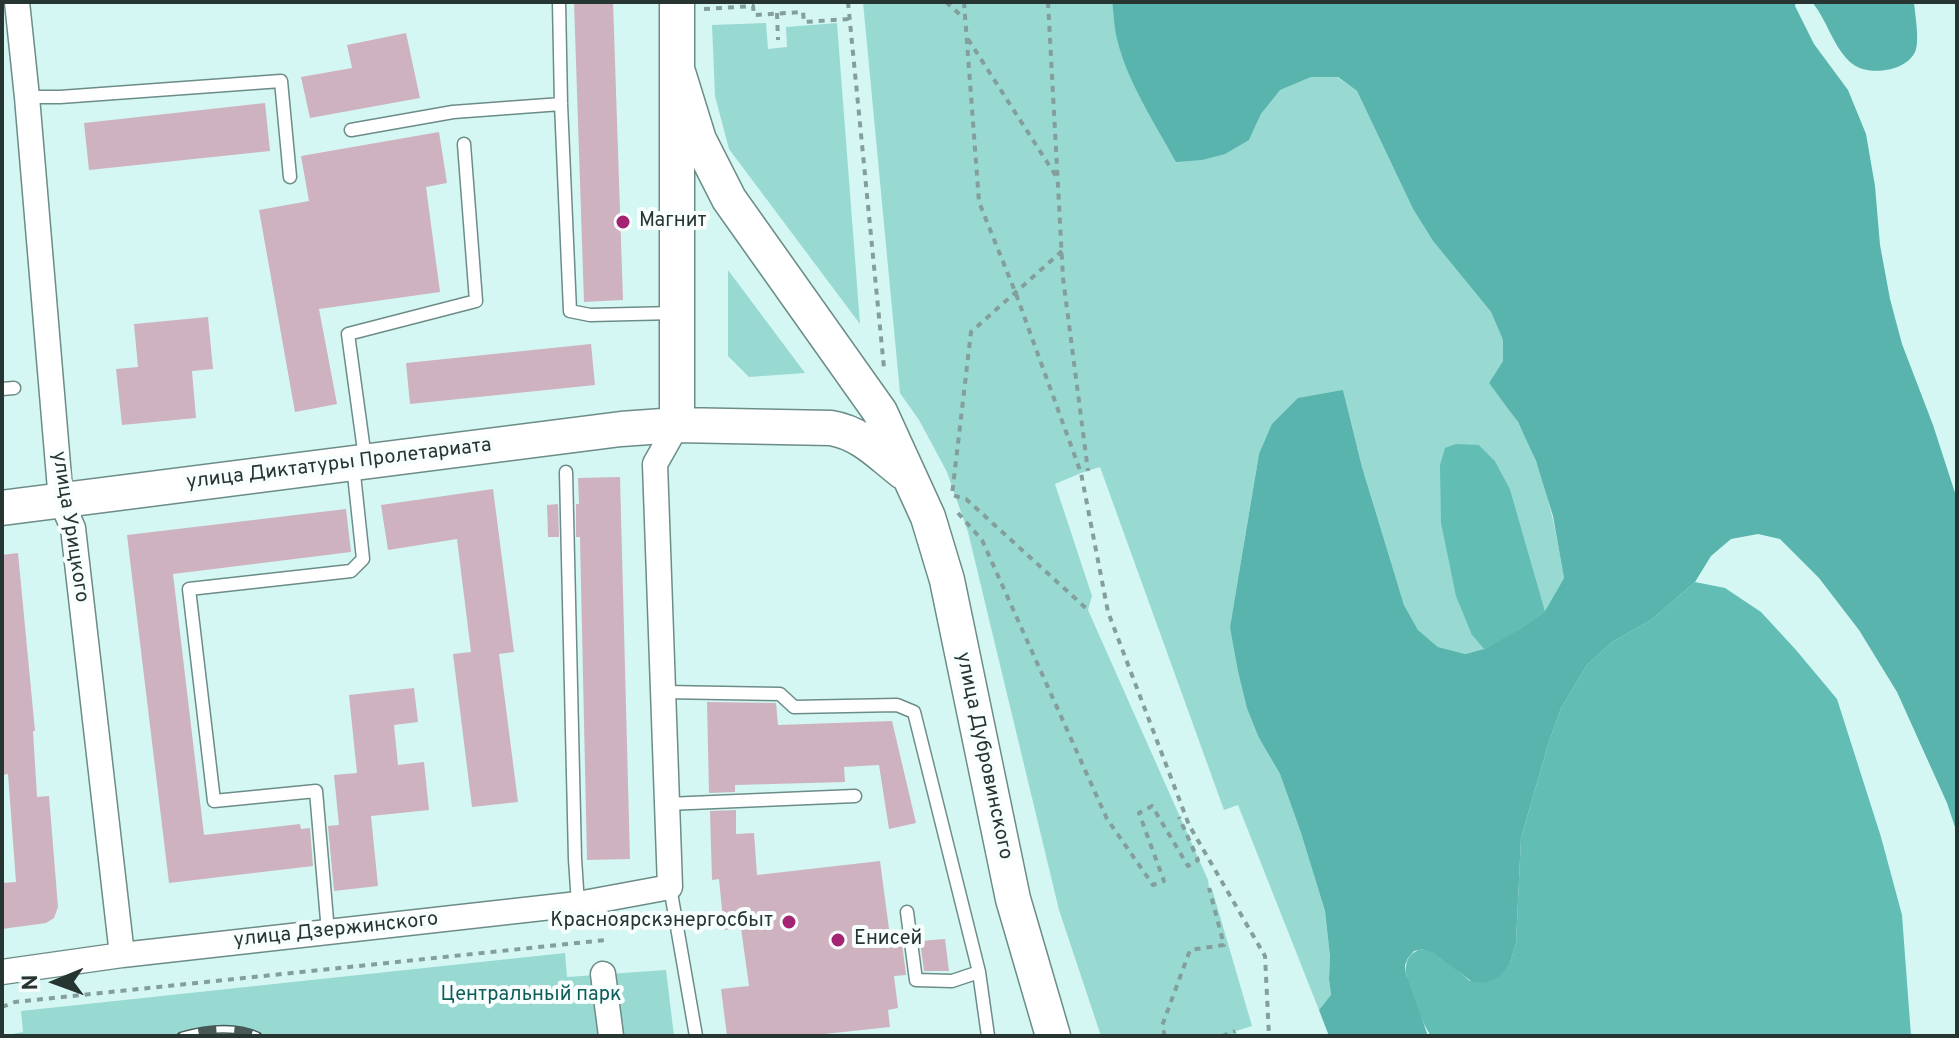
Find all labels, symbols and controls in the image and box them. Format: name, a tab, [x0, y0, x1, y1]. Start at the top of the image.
place label: Магнит	[639, 210, 707, 234]
marker: Магнит	[614, 213, 632, 231]
street label: улица Диктатуры Пролетариата	[185, 434, 493, 496]
street label: улица Урицкого	[45, 450, 93, 604]
street label: улица Дубровинского	[949, 650, 1017, 862]
street label: улица Дзержинского	[233, 908, 439, 954]
place label: Красноярскэнергосбыт	[550, 910, 773, 934]
marker: Красноярскэнергосбыт	[780, 913, 798, 931]
place label: Енисей	[854, 928, 922, 952]
marker: Енисей	[829, 931, 847, 949]
north arrow	[16, 942, 96, 1022]
text: N	[18, 974, 45, 991]
park label: Центральный парк	[441, 984, 621, 1008]

